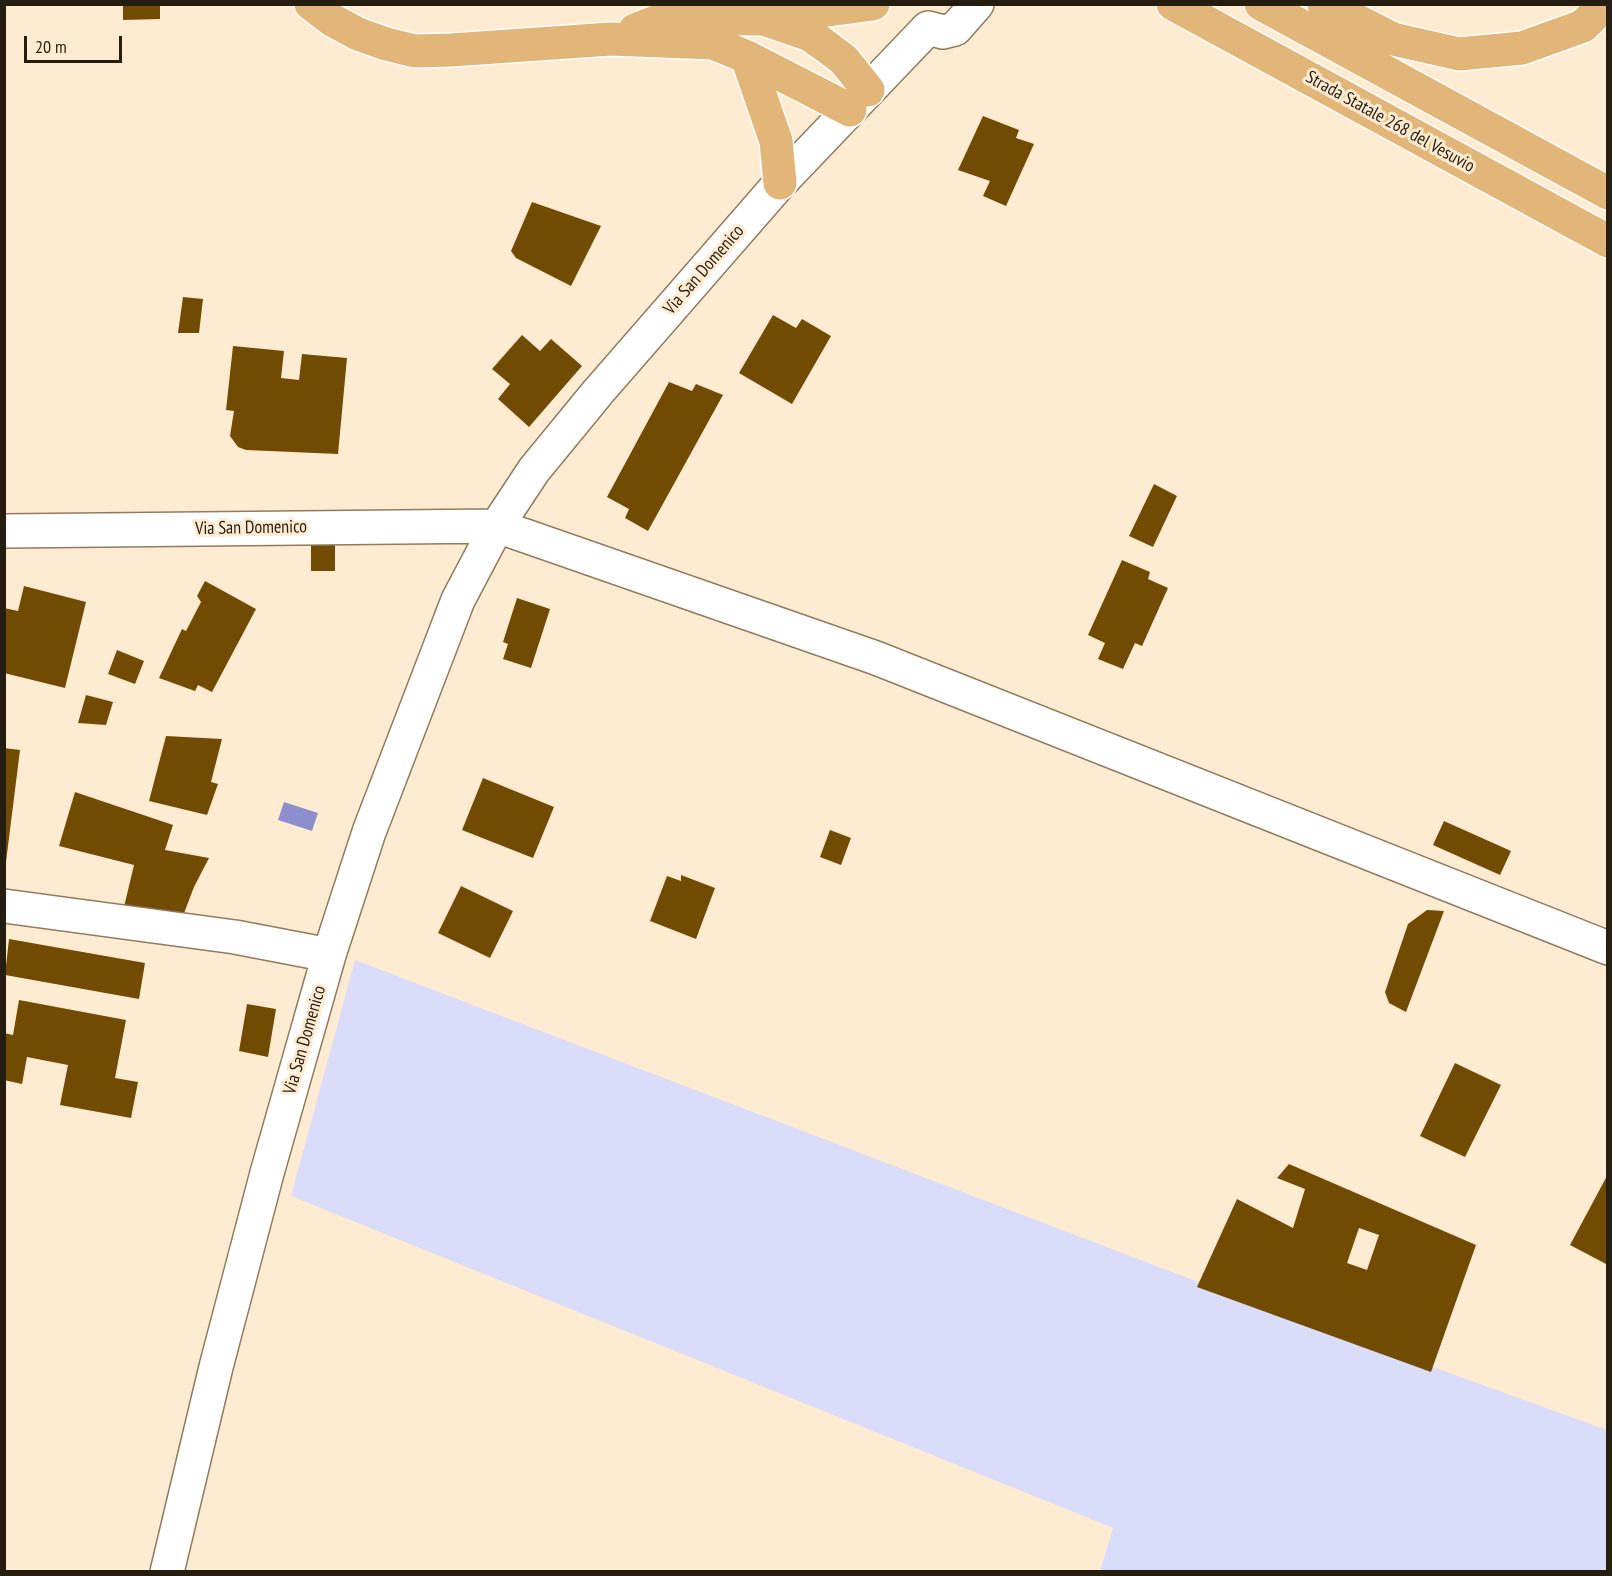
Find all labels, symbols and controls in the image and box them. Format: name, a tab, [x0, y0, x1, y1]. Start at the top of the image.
scale bar	[27, 24, 124, 62]
text: 20 m	[35, 35, 67, 58]
street label: Strada Statale 268 del Vesuvio	[1302, 67, 1478, 177]
street label: Via San Domenico	[659, 221, 749, 319]
street label: Via San Domenico	[195, 516, 307, 540]
street label: Via San Domenico	[279, 983, 331, 1097]

